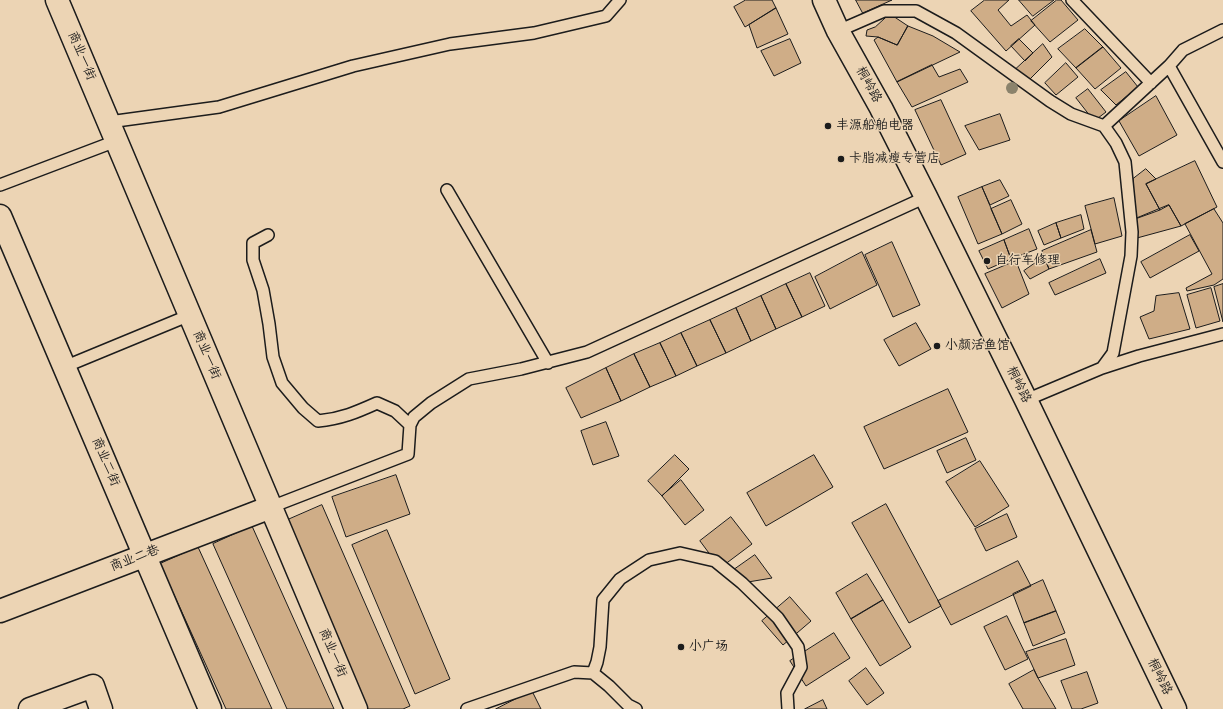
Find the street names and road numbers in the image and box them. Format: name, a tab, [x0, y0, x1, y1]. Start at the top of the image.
street label: 商业一街	[64, 29, 98, 83]
street label: 桐岭路	[852, 64, 884, 106]
street label: 商业一街	[189, 328, 223, 382]
street label: 桐岭路	[1002, 364, 1034, 406]
street label: 商业二街	[88, 435, 122, 489]
street label: 商业二巷	[108, 542, 162, 576]
street label: 商业一街	[315, 626, 349, 680]
street label: 桐岭路	[1143, 656, 1175, 698]

